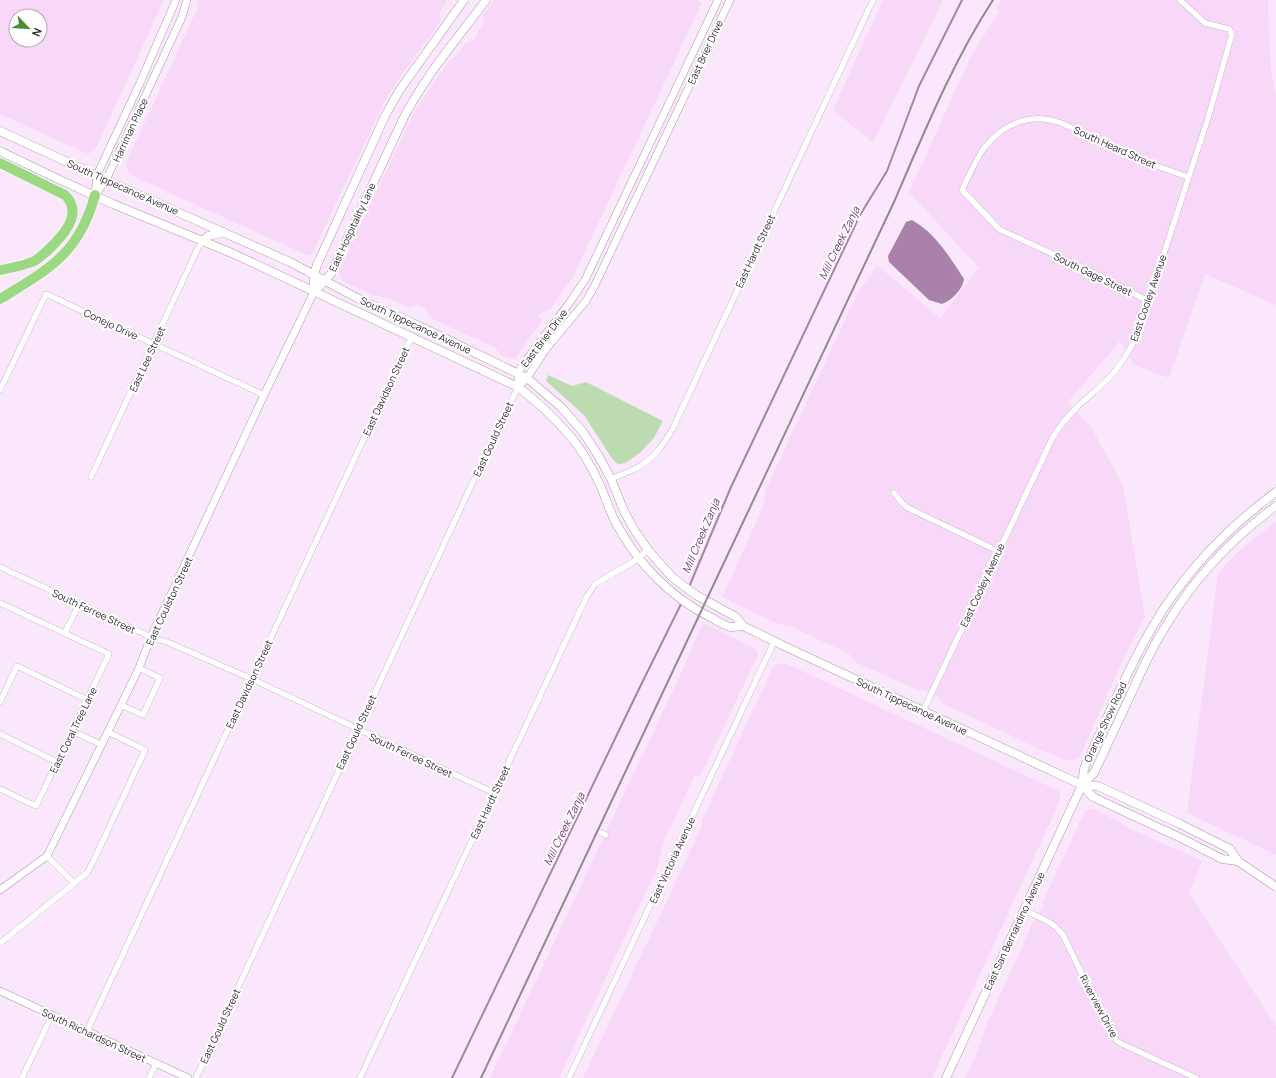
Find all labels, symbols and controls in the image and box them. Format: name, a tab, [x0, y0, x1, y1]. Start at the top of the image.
north arrow	[8, 8, 48, 48]
street label: East Brier Drive	[684, 17, 726, 86]
text: N	[29, 26, 46, 39]
street label: Harriman Place	[109, 96, 151, 164]
street label: South Heard Street	[1072, 123, 1158, 171]
street label: South Tippecanoe Avenue	[65, 156, 181, 218]
street label: East Hospitality Lane	[325, 180, 379, 274]
water label: Mill Creek Zanja	[814, 203, 863, 282]
street label: East Hardt Street	[732, 212, 778, 290]
street label: South Gage Street	[1051, 249, 1135, 299]
street label: East Cooley Avenue	[1127, 253, 1169, 343]
street label: South Tippecanoe Avenue	[358, 293, 474, 357]
street label: Conejo Drive	[81, 305, 141, 343]
street label: East Brier Drive	[518, 306, 571, 370]
street label: East Lee Street	[126, 324, 168, 394]
street label: East Davidson Street	[359, 344, 413, 438]
street label: East Gould Street	[470, 399, 516, 479]
water label: Mill Creek Zanja	[678, 495, 723, 575]
street label: East Cooley Avenue	[956, 541, 1008, 629]
street label: East Coulston Street	[142, 554, 196, 648]
street label: South Ferree Street	[50, 585, 138, 637]
street label: East Davidson Street	[222, 637, 276, 731]
street label: South Tippecanoe Avenue	[854, 674, 970, 738]
street label: Orange Show Road	[1080, 680, 1130, 764]
street label: East Coral Tree Lane	[46, 685, 100, 775]
street label: East Gould Street	[333, 692, 379, 772]
street label: South Ferree Street	[367, 729, 455, 781]
street label: East Hardt Street	[467, 763, 513, 841]
water label: Mill Creek Zanja	[539, 789, 588, 868]
street label: East Victoria Avenue	[646, 814, 698, 905]
street label: East San Bernardino Avenue	[980, 869, 1048, 992]
street label: Riverview Drive	[1077, 972, 1121, 1040]
street label: East Gould Street	[197, 986, 243, 1066]
street label: South Richardson Street	[40, 1005, 148, 1065]

